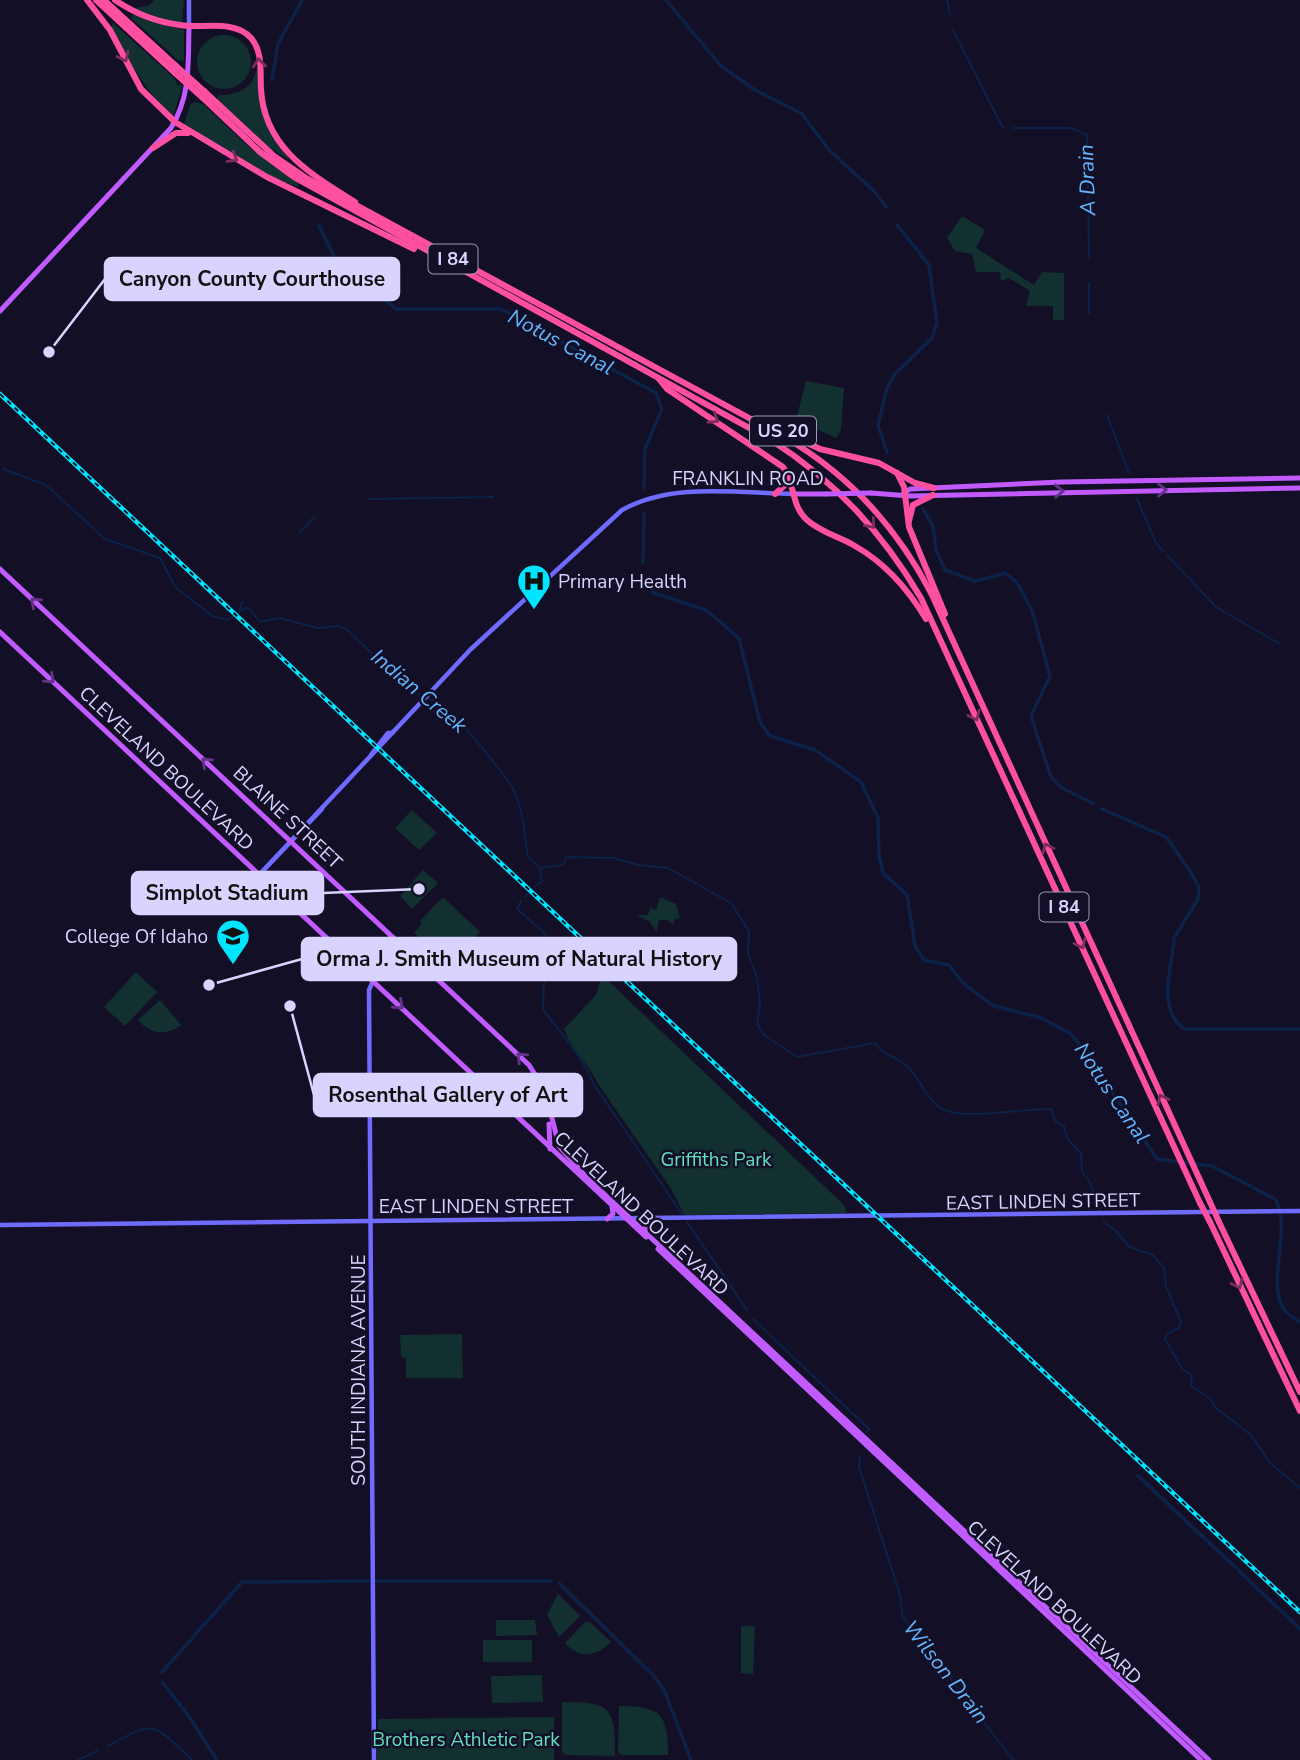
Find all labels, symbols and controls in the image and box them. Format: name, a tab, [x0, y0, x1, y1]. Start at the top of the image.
one-way arrow	[116, 50, 130, 62]
one-way arrow	[252, 57, 267, 68]
water label: A Drain	[1072, 144, 1102, 217]
one-way arrow	[225, 150, 238, 163]
road number: I 84	[428, 244, 477, 274]
callout: Canyon County Courthouse	[105, 258, 399, 300]
text: Canyon County Courthouse	[119, 265, 385, 293]
water label: Notus Canal	[503, 302, 619, 382]
one-way arrow	[706, 410, 719, 423]
road number: US 20	[750, 416, 816, 446]
street label: FRANKLIN ROAD	[672, 466, 824, 492]
one-way arrow	[1158, 482, 1168, 498]
one-way arrow	[1054, 484, 1065, 499]
one-way arrow	[863, 516, 875, 529]
hospital icon: Primary Health	[515, 562, 553, 611]
place label: Primary Health	[558, 569, 687, 595]
one-way arrow	[30, 597, 43, 610]
water label: Indian Creek	[365, 643, 473, 740]
one-way arrow	[42, 671, 55, 683]
street label: CLEVELAND BOULEVARD	[73, 681, 259, 857]
one-way arrow	[967, 709, 981, 721]
one-way arrow	[201, 758, 214, 771]
street label: BLAINE STREET	[227, 760, 348, 876]
one-way arrow	[1041, 843, 1055, 855]
callout: Simplot Stadium	[132, 872, 323, 914]
text: Simplot Stadium	[145, 879, 309, 907]
road number: I 84	[1040, 893, 1088, 922]
school or university icon: College Of Idaho	[214, 917, 252, 966]
place label: College Of Idaho	[65, 924, 208, 950]
one-way arrow	[1073, 937, 1087, 950]
callout: Orma J. Smith Museum of Natural History	[302, 938, 736, 980]
text: Orma J. Smith Museum of Natural History	[316, 945, 723, 973]
one-way arrow	[391, 997, 404, 1009]
water label: Notus Canal	[1068, 1037, 1156, 1149]
one-way arrow	[516, 1052, 529, 1065]
callout: Rosenthal Gallery of Art	[314, 1074, 582, 1116]
text: Rosenthal Gallery of Art	[328, 1081, 569, 1109]
one-way arrow	[1157, 1094, 1171, 1107]
street label: CLEVELAND BOULEVARD	[548, 1126, 734, 1302]
park label: Griffiths Park	[660, 1147, 772, 1173]
street label: EAST LINDEN STREET	[946, 1187, 1141, 1217]
street label: EAST LINDEN STREET	[379, 1194, 574, 1220]
street label: SOUTH INDIANA AVENUE	[346, 1254, 372, 1486]
one-way arrow	[1230, 1277, 1244, 1289]
street label: CLEVELAND BOULEVARD	[961, 1515, 1147, 1691]
water label: Wilson Drain	[897, 1614, 995, 1730]
park label: Brothers Athletic Park	[372, 1727, 560, 1753]

